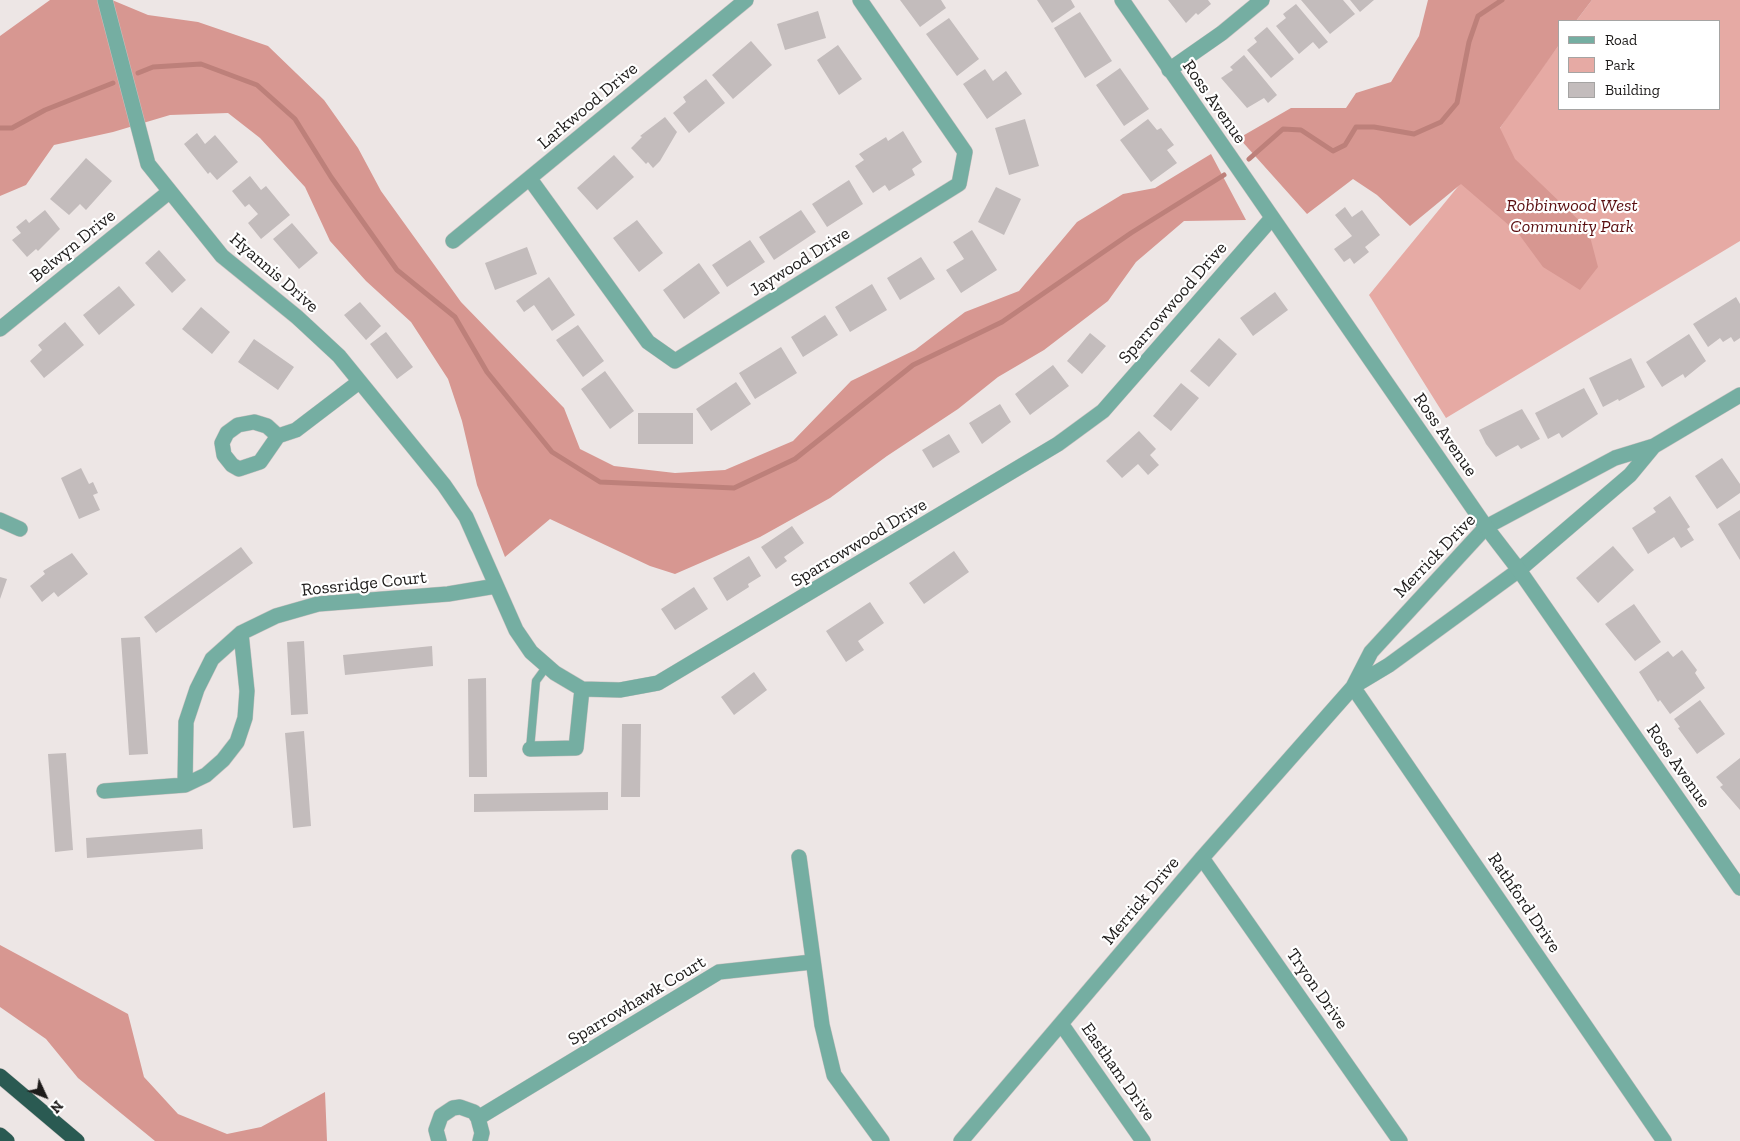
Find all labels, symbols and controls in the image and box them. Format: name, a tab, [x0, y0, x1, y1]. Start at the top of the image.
legend	[1558, 20, 1720, 110]
text: Road	[1605, 31, 1637, 49]
street label: Ross Avenue	[1177, 56, 1251, 148]
text: Park	[1605, 56, 1635, 74]
street label: Larkwood Drive	[534, 58, 642, 154]
text: Building	[1605, 81, 1660, 99]
park label: Robbinwood West Community Park	[1506, 195, 1638, 238]
street label: Belwyn Drive	[26, 205, 120, 287]
street label: Jaywood Drive	[746, 223, 854, 301]
street label: Hyannis Drive	[225, 228, 323, 318]
street label: Sparrowwood Drive	[1114, 238, 1232, 368]
street label: Ross Avenue	[1408, 389, 1482, 481]
street label: Sparrowwood Drive	[787, 494, 931, 592]
street label: Merrick Drive	[1390, 510, 1480, 602]
street label: Rossridge Court	[300, 567, 428, 601]
street label: Ross Avenue	[1641, 720, 1715, 812]
street label: Rathford Drive	[1483, 849, 1565, 957]
street label: Merrick Drive	[1098, 853, 1184, 949]
street label: Tryon Drive	[1281, 945, 1353, 1033]
street label: Sparrowhawk Court	[564, 951, 710, 1051]
street label: Eastham Drive	[1076, 1019, 1160, 1125]
north arrow	[20, 1071, 70, 1121]
text: N	[46, 1097, 66, 1116]

